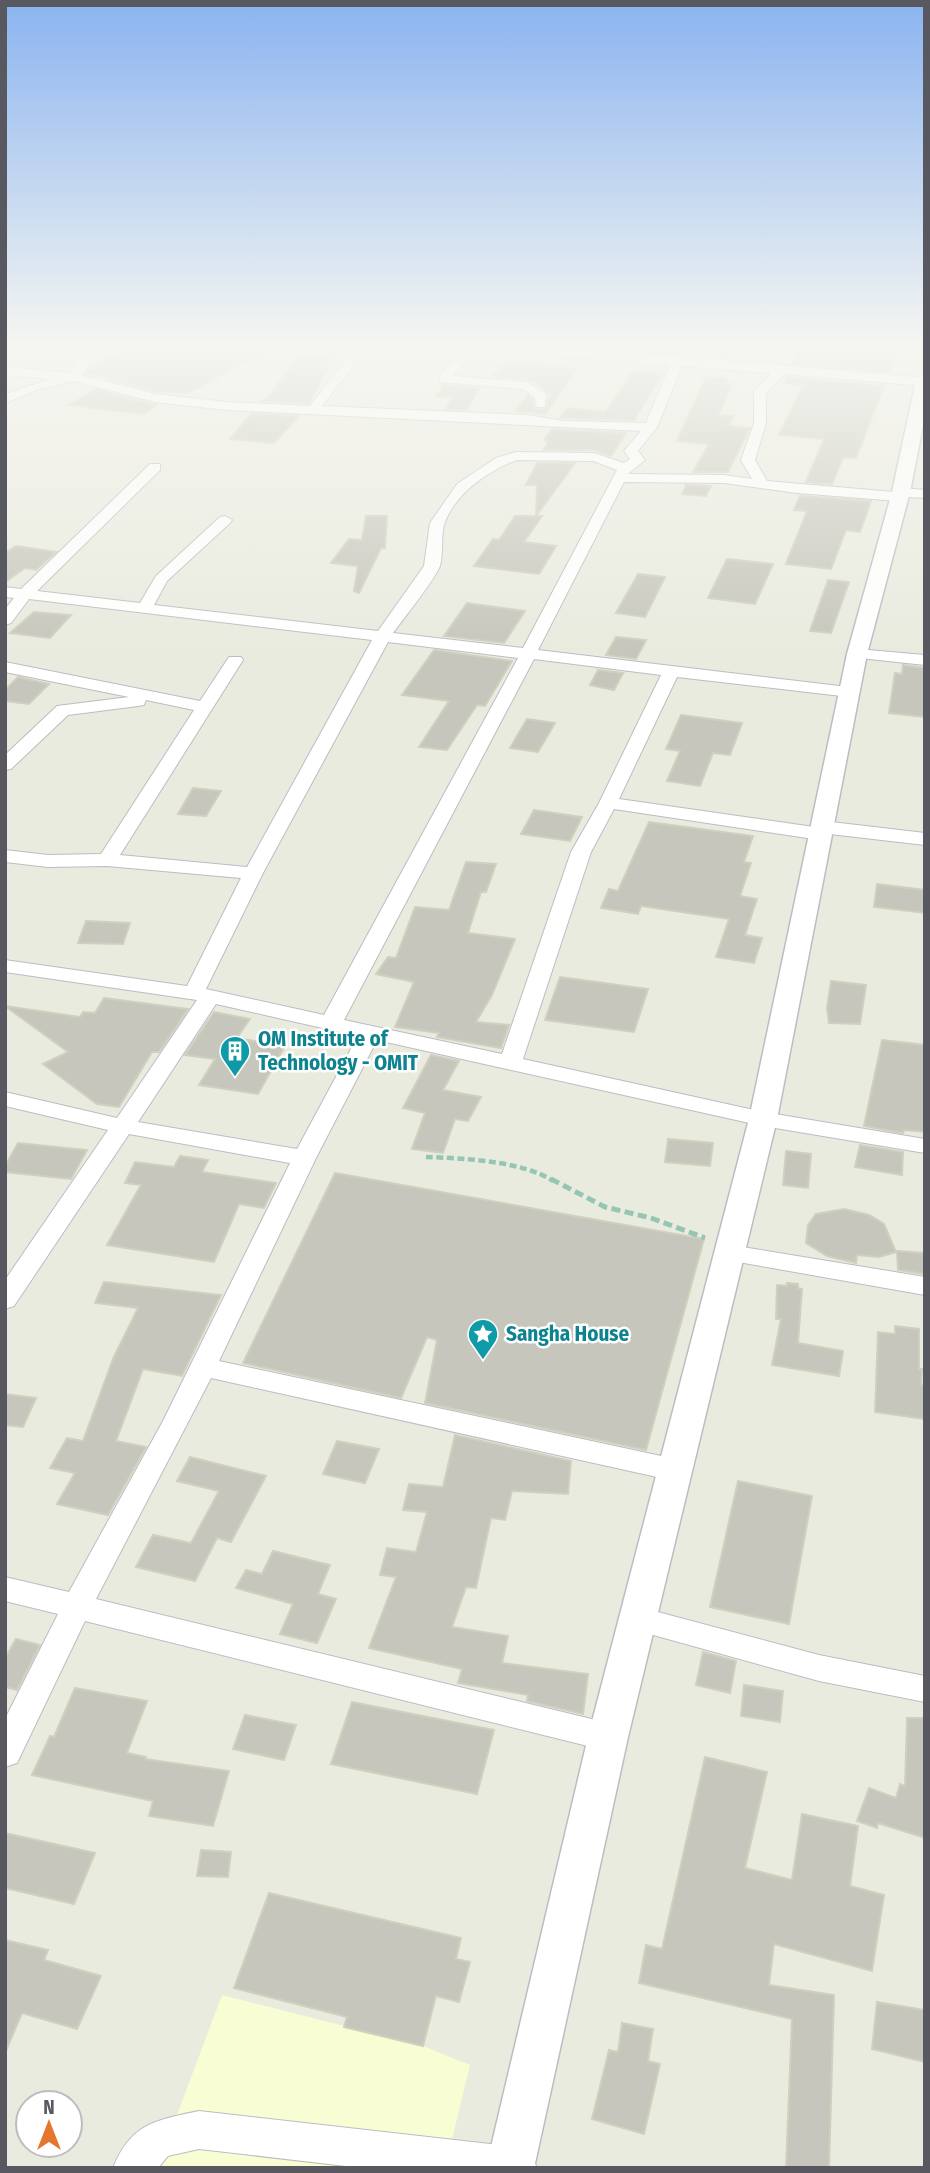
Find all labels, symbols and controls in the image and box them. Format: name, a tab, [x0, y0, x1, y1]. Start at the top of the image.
place label: OM Institute of Technology - OMIT	[258, 1026, 419, 1076]
building icon: OM Institute of Technology - OMIT	[218, 1034, 252, 1078]
place icon: Sangha House	[466, 1317, 500, 1361]
place label: Sangha House	[506, 1321, 630, 1347]
north arrow	[14, 2089, 84, 2159]
text: N	[43, 2096, 55, 2119]

